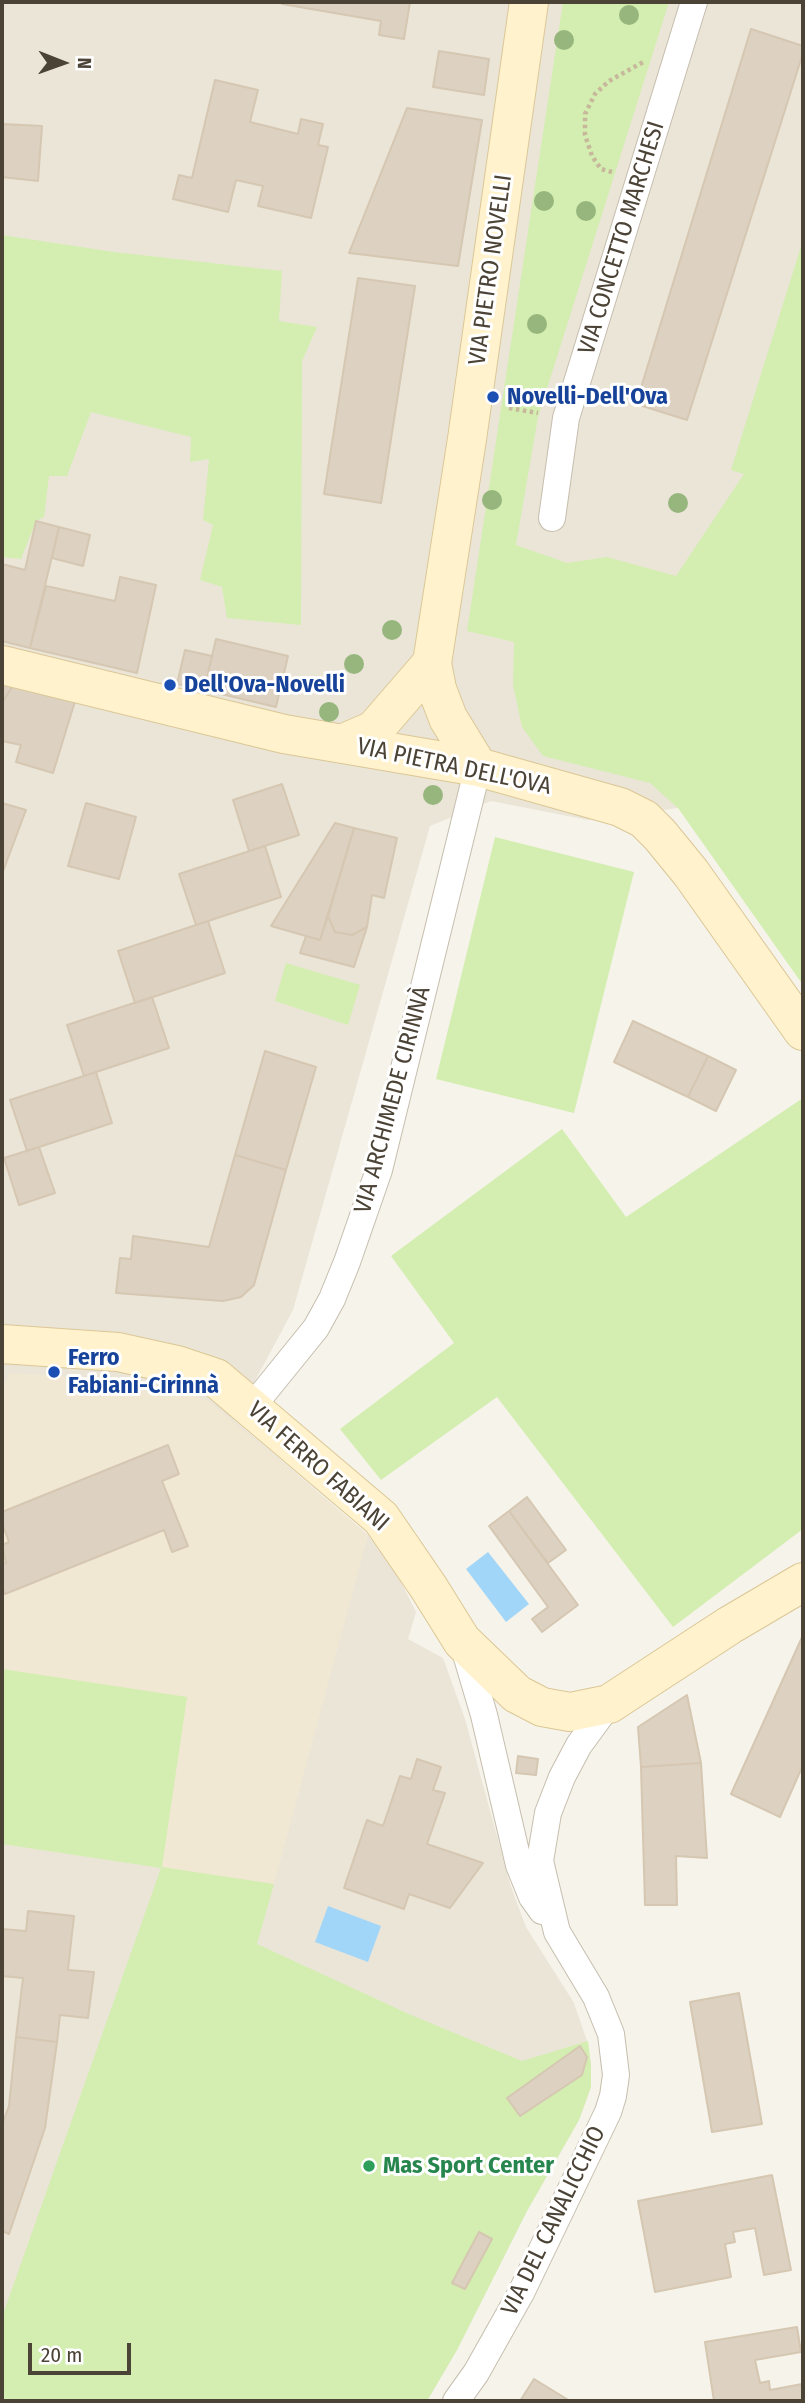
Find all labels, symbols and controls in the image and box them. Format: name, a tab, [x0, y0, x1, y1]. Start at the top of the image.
north arrow	[28, 28, 98, 98]
text: N	[73, 57, 96, 69]
street label: VIA CONCETTO MARCHESI	[573, 118, 671, 358]
street label: VIA PIETRO NOVELLI	[463, 173, 519, 367]
place label: Novelli-Dell'Ova	[507, 383, 668, 411]
marker: Novelli-Dell'Ova	[485, 389, 501, 405]
place label: Dell'Ova-Novelli	[184, 671, 345, 699]
marker: Dell'Ova-Novelli	[162, 677, 178, 693]
street label: VIA PIETRA DELL'OVA	[354, 732, 554, 802]
street label: VIA ARCHIMEDE CIRINNÀ	[349, 983, 437, 1217]
place label: Ferro Fabiani-Cirinnà	[68, 1344, 219, 1400]
marker: Ferro Fabiani-Cirinnà	[46, 1364, 62, 1380]
street label: VIA FERRO FABIANI	[241, 1396, 395, 1538]
street label: VIA DEL CANALICCHIO	[496, 2122, 612, 2320]
place label: Mas Sport Center	[383, 2152, 554, 2180]
marker: Mas Sport Center	[361, 2158, 377, 2174]
scale bar	[32, 2330, 135, 2374]
text: 20 m	[41, 2342, 82, 2368]

